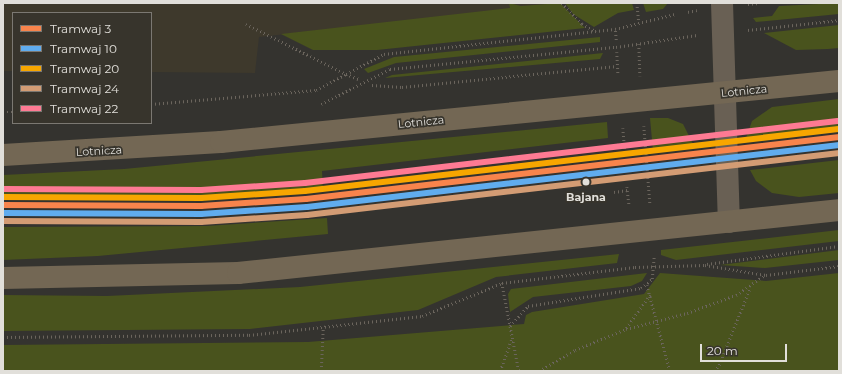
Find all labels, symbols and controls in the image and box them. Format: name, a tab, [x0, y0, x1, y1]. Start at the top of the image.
legend	[12, 12, 152, 124]
text: Tramwaj 3	[50, 21, 111, 36]
text: Tramwaj 10	[50, 41, 117, 56]
text: Tramwaj 20	[50, 61, 119, 76]
text: Tramwaj 24	[50, 81, 119, 96]
street label: Lotnicza	[720, 82, 768, 100]
text: Tramwaj 22	[50, 101, 118, 116]
street label: Lotnicza	[397, 113, 445, 131]
street label: Lotnicza	[76, 143, 122, 159]
marker: Bajana	[579, 175, 593, 189]
place label: Bajana	[566, 190, 606, 204]
scale bar	[702, 336, 789, 362]
text: 20 m	[707, 343, 738, 358]

